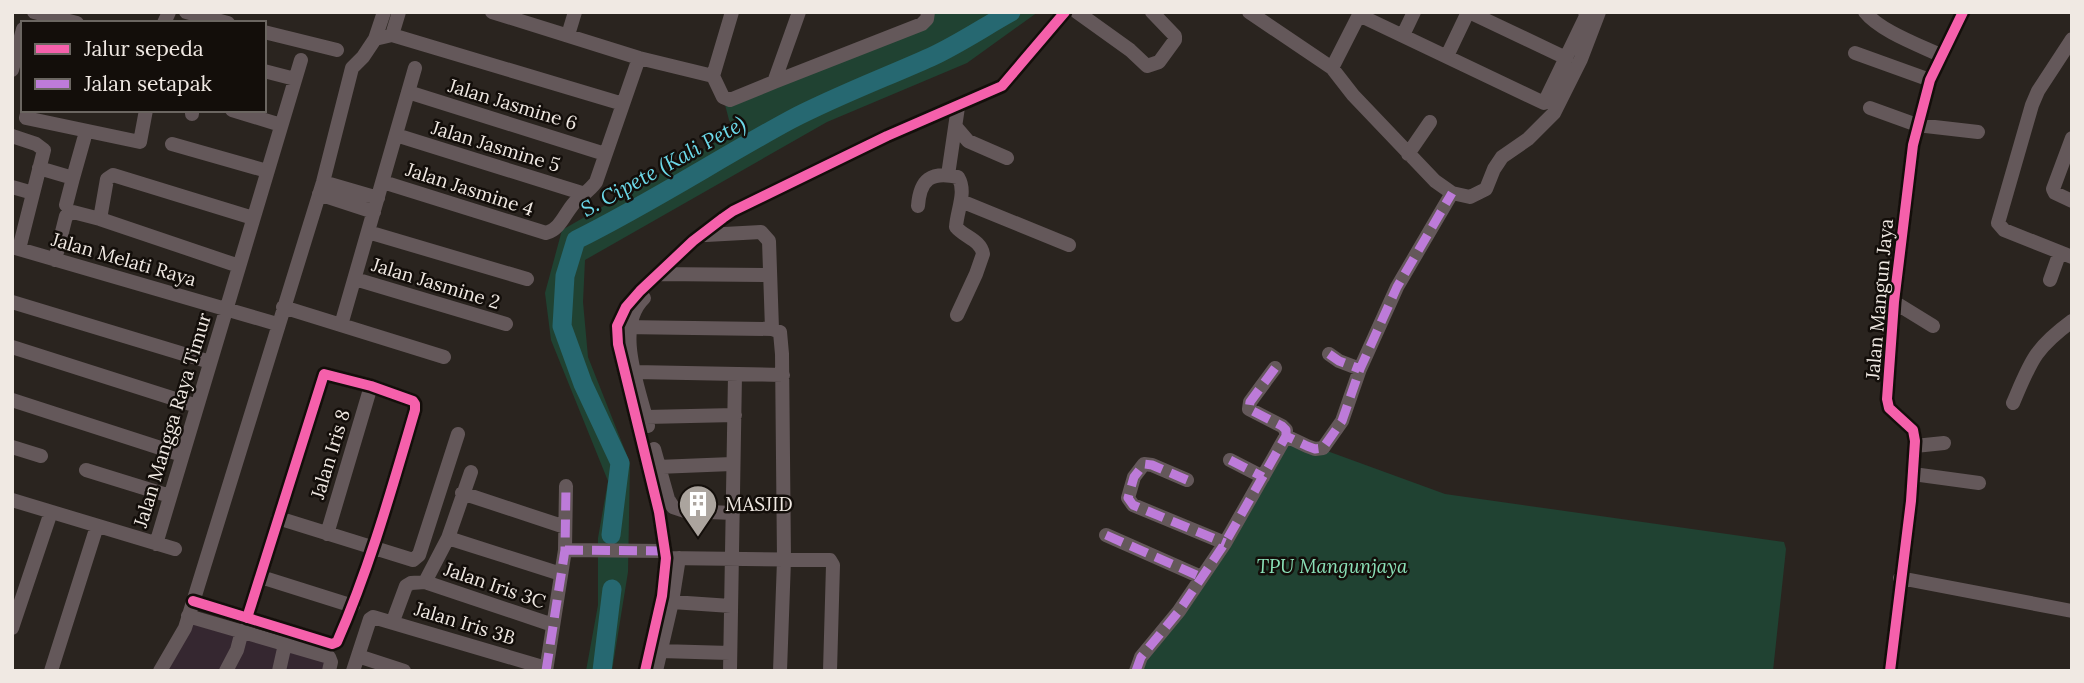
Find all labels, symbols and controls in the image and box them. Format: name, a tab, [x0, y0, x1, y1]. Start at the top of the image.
legend	[21, 21, 266, 112]
text: Jalur sepeda	[83, 35, 204, 62]
text: Jalan setapak	[83, 70, 212, 97]
street label: Jalan Jasmine 6	[445, 73, 580, 135]
water label: S. Cipete (Kali Pete)	[576, 110, 750, 222]
street label: Jalan Jasmine 5	[428, 115, 563, 177]
street label: Jalan Jasmine 4	[402, 157, 537, 221]
street label: Jalan Mangun Jaya	[1860, 217, 1898, 382]
street label: Jalan Melati Raya	[48, 227, 199, 291]
street label: Jalan Jasmine 2	[368, 252, 503, 314]
street label: Jalan Mangga Raya Timur	[128, 309, 216, 531]
street label: Jalan Iris 8	[305, 406, 355, 503]
building icon: MASJID	[677, 483, 719, 538]
place label: MASJID	[725, 492, 793, 516]
park label: TPU Mangunjaya	[1257, 554, 1408, 578]
street label: Jalan Iris 3C	[440, 556, 549, 614]
street label: Jalan Iris 3B	[411, 596, 518, 650]

